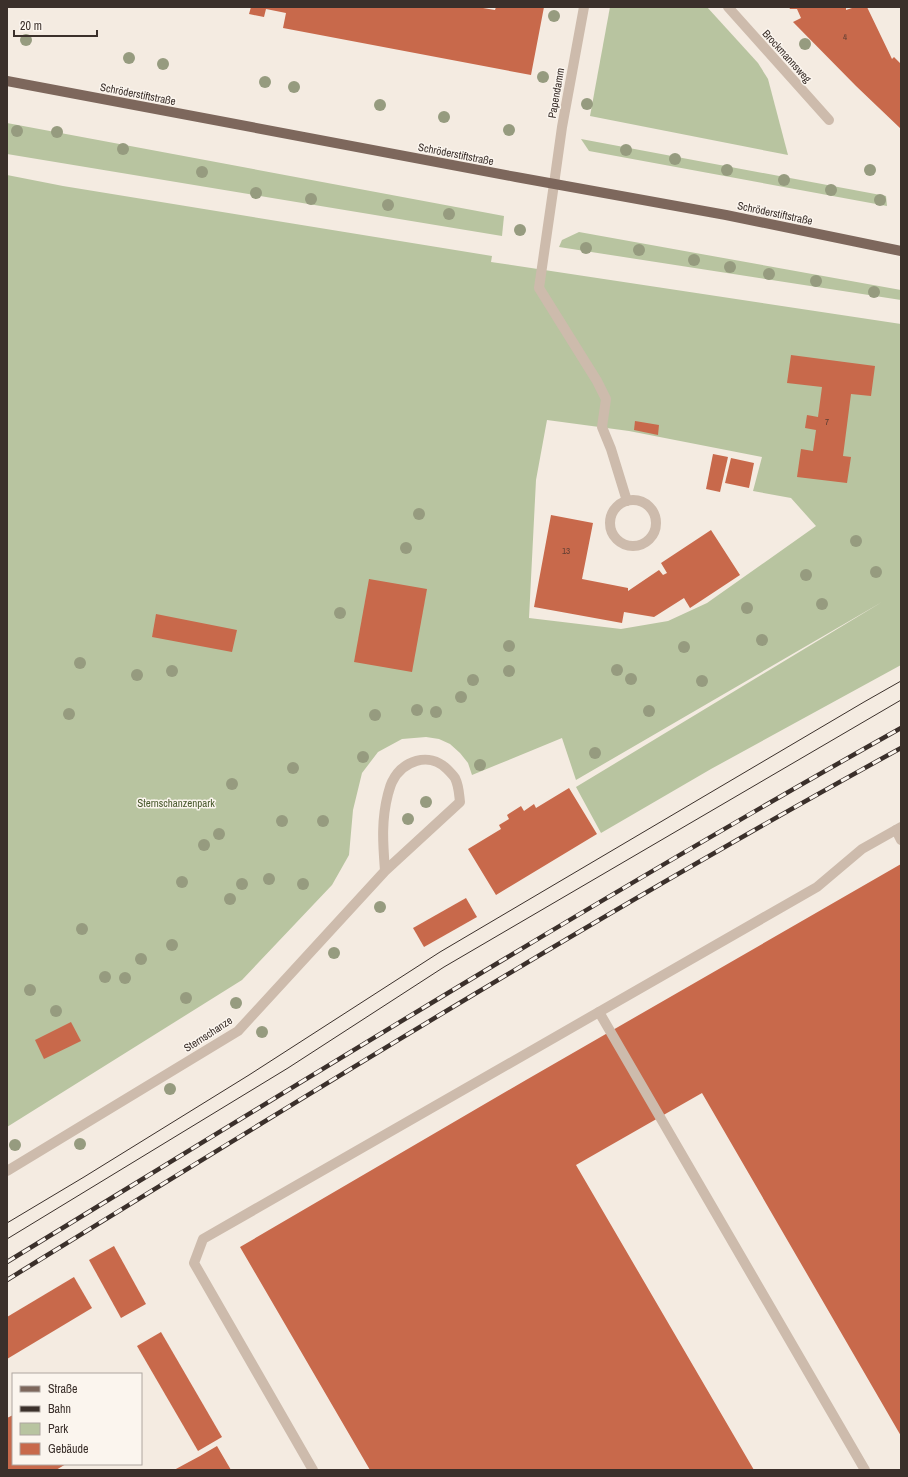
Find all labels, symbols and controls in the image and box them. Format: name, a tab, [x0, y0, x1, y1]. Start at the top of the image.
scale bar	[14, 12, 97, 38]
text: 20 m	[20, 18, 42, 34]
street label: Brockmannsweg	[759, 27, 815, 85]
house number: 4	[843, 31, 847, 43]
street label: Papendamm	[545, 67, 567, 119]
street label: Schröderstiftstraße	[99, 80, 177, 108]
street label: Schröderstiftstraße	[417, 140, 495, 168]
street label: Schröderstiftstraße	[736, 198, 814, 228]
house number: 7	[825, 416, 829, 428]
house number: 13	[562, 545, 570, 557]
park label: Sternschanzenpark	[137, 796, 215, 810]
street label: Sternschanze	[181, 1013, 235, 1055]
legend	[12, 1373, 142, 1465]
text: Straße	[48, 1381, 78, 1397]
text: Bahn	[48, 1401, 71, 1417]
text: Park	[48, 1421, 68, 1437]
text: Gebäude	[48, 1441, 89, 1457]

